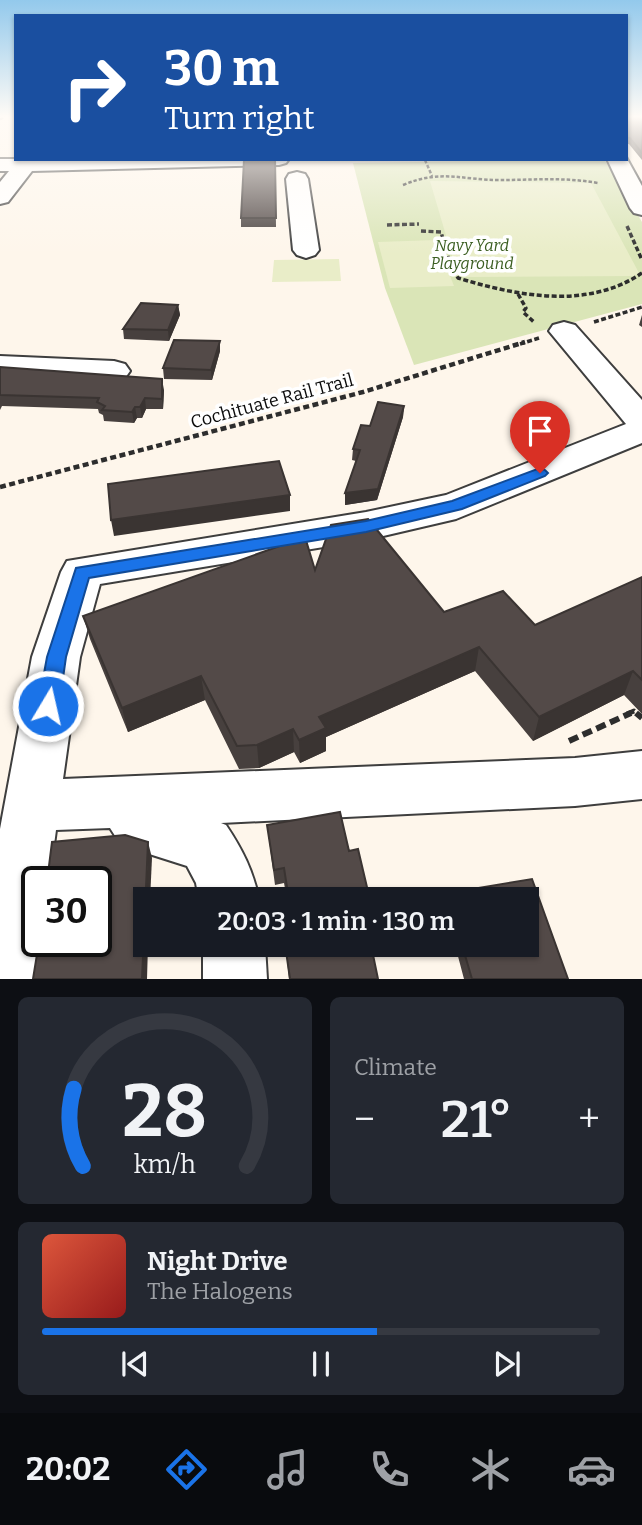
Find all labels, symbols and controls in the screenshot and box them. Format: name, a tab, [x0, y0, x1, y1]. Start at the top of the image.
text: 30 m	[164, 39, 279, 98]
icon: right	[49, 42, 140, 133]
text: Turn right	[164, 99, 315, 137]
park label: Navy Yard Playground	[430, 236, 514, 273]
street label: Cochituate Rail Trail	[188, 369, 356, 433]
pin	[510, 401, 570, 473]
icon: arrive	[521, 412, 559, 450]
position arrow	[11, 669, 85, 743]
speed limit sign: 30	[21, 866, 112, 957]
text: 20:03 · 1 min · 130 m	[217, 906, 455, 937]
text: Climate	[354, 1053, 437, 1081]
text: 28	[123, 1069, 207, 1156]
text: 21°	[441, 1088, 512, 1151]
text: −	[354, 1096, 375, 1142]
text: +	[578, 1096, 600, 1142]
text: km/h	[134, 1150, 196, 1180]
text: Night Drive	[147, 1246, 288, 1277]
text: The Halogens	[147, 1277, 293, 1305]
icon: previous	[116, 1345, 154, 1383]
icon: pause	[302, 1345, 340, 1383]
icon: next	[488, 1345, 526, 1383]
icon: directions	[162, 1445, 211, 1494]
icon: music	[263, 1445, 312, 1494]
icon: phone	[365, 1445, 414, 1494]
icon: climate	[466, 1445, 515, 1494]
icon: car	[567, 1445, 616, 1494]
text: 20:02	[26, 1450, 110, 1488]

